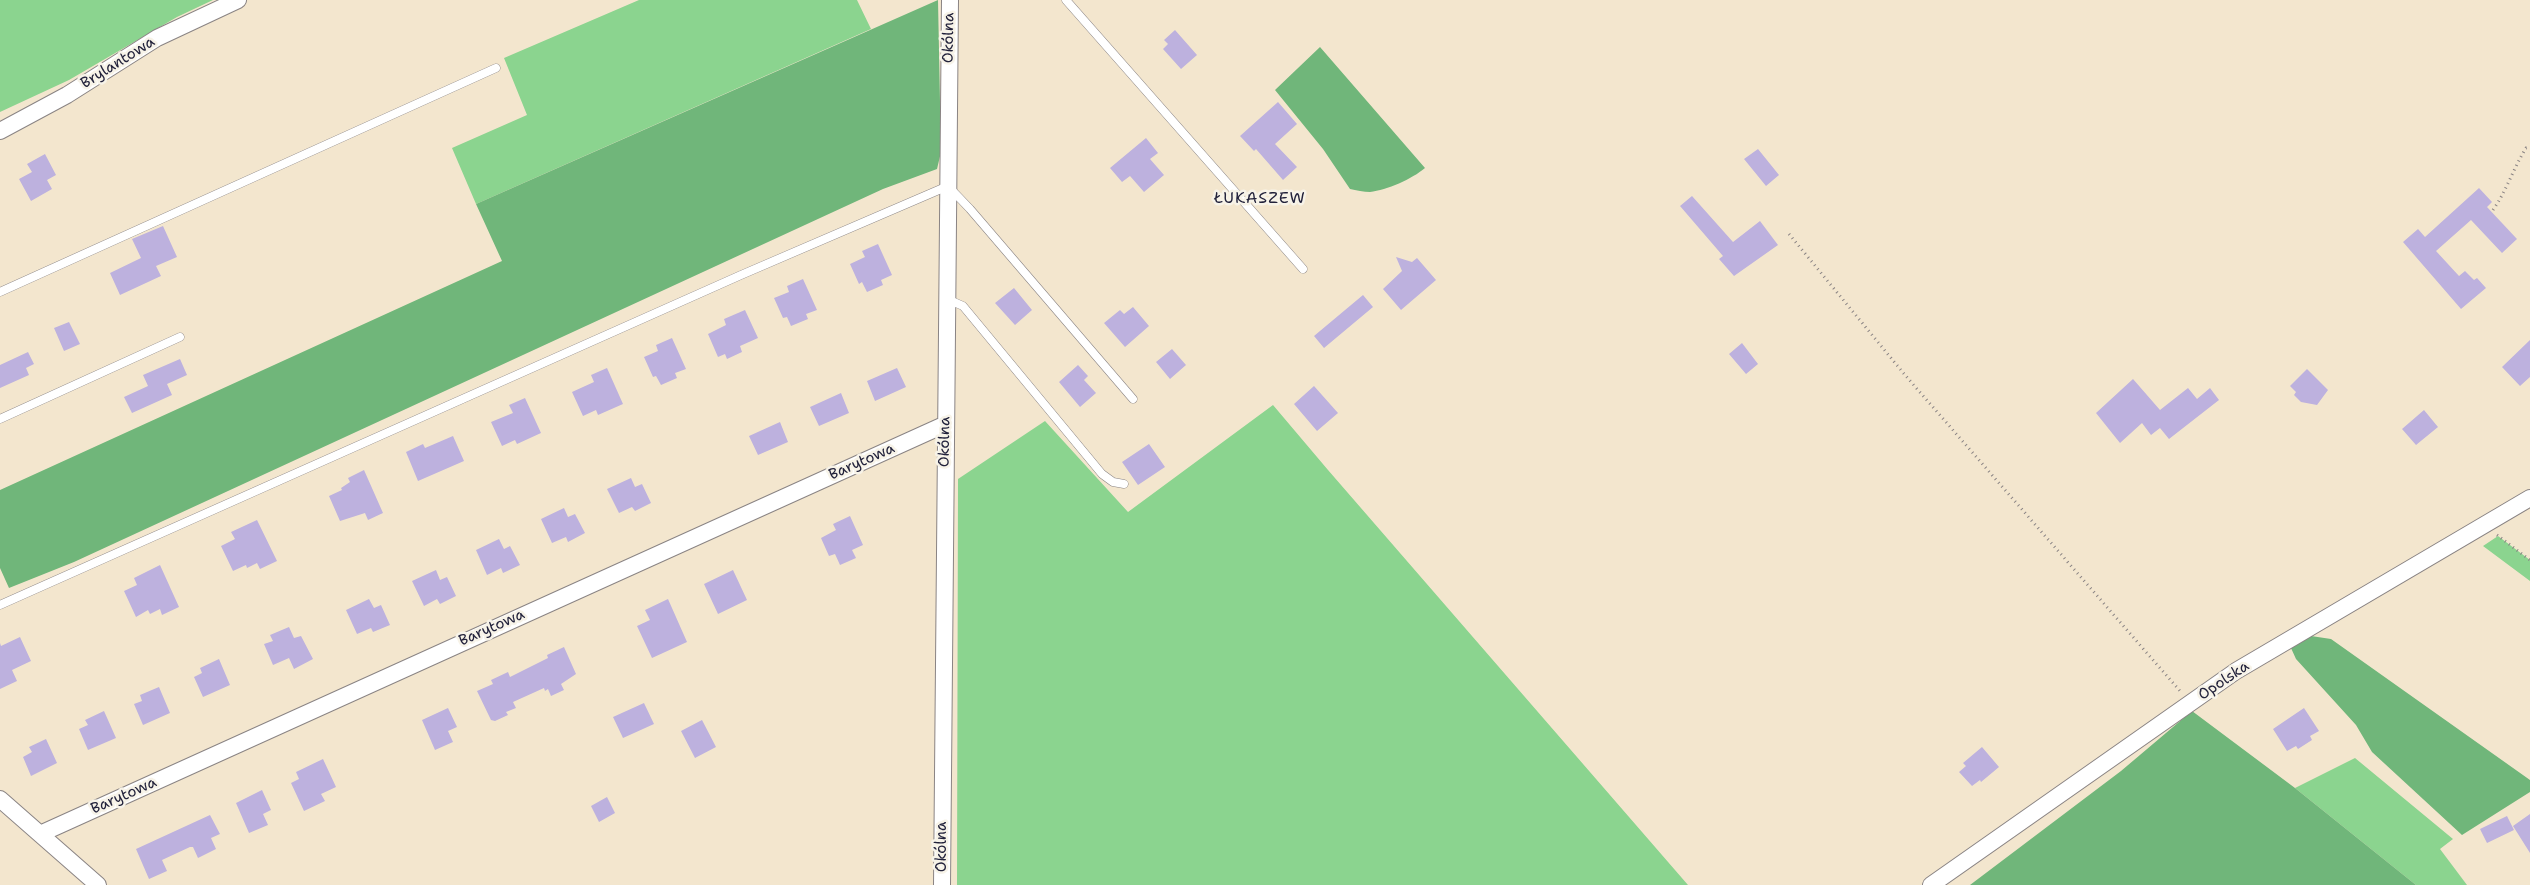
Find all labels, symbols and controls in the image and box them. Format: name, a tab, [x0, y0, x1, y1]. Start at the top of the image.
street label: Okólna	[940, 13, 958, 63]
street label: Brylantowa	[78, 33, 158, 93]
district label: ŁUKASZEW	[1213, 189, 1307, 209]
street label: Okólna	[936, 417, 954, 467]
street label: Barytowa	[826, 440, 898, 484]
street label: Barytowa	[456, 606, 528, 650]
street label: Opolska	[2195, 657, 2253, 705]
street label: Barytowa	[88, 774, 160, 818]
street label: Okólna	[933, 822, 951, 872]

